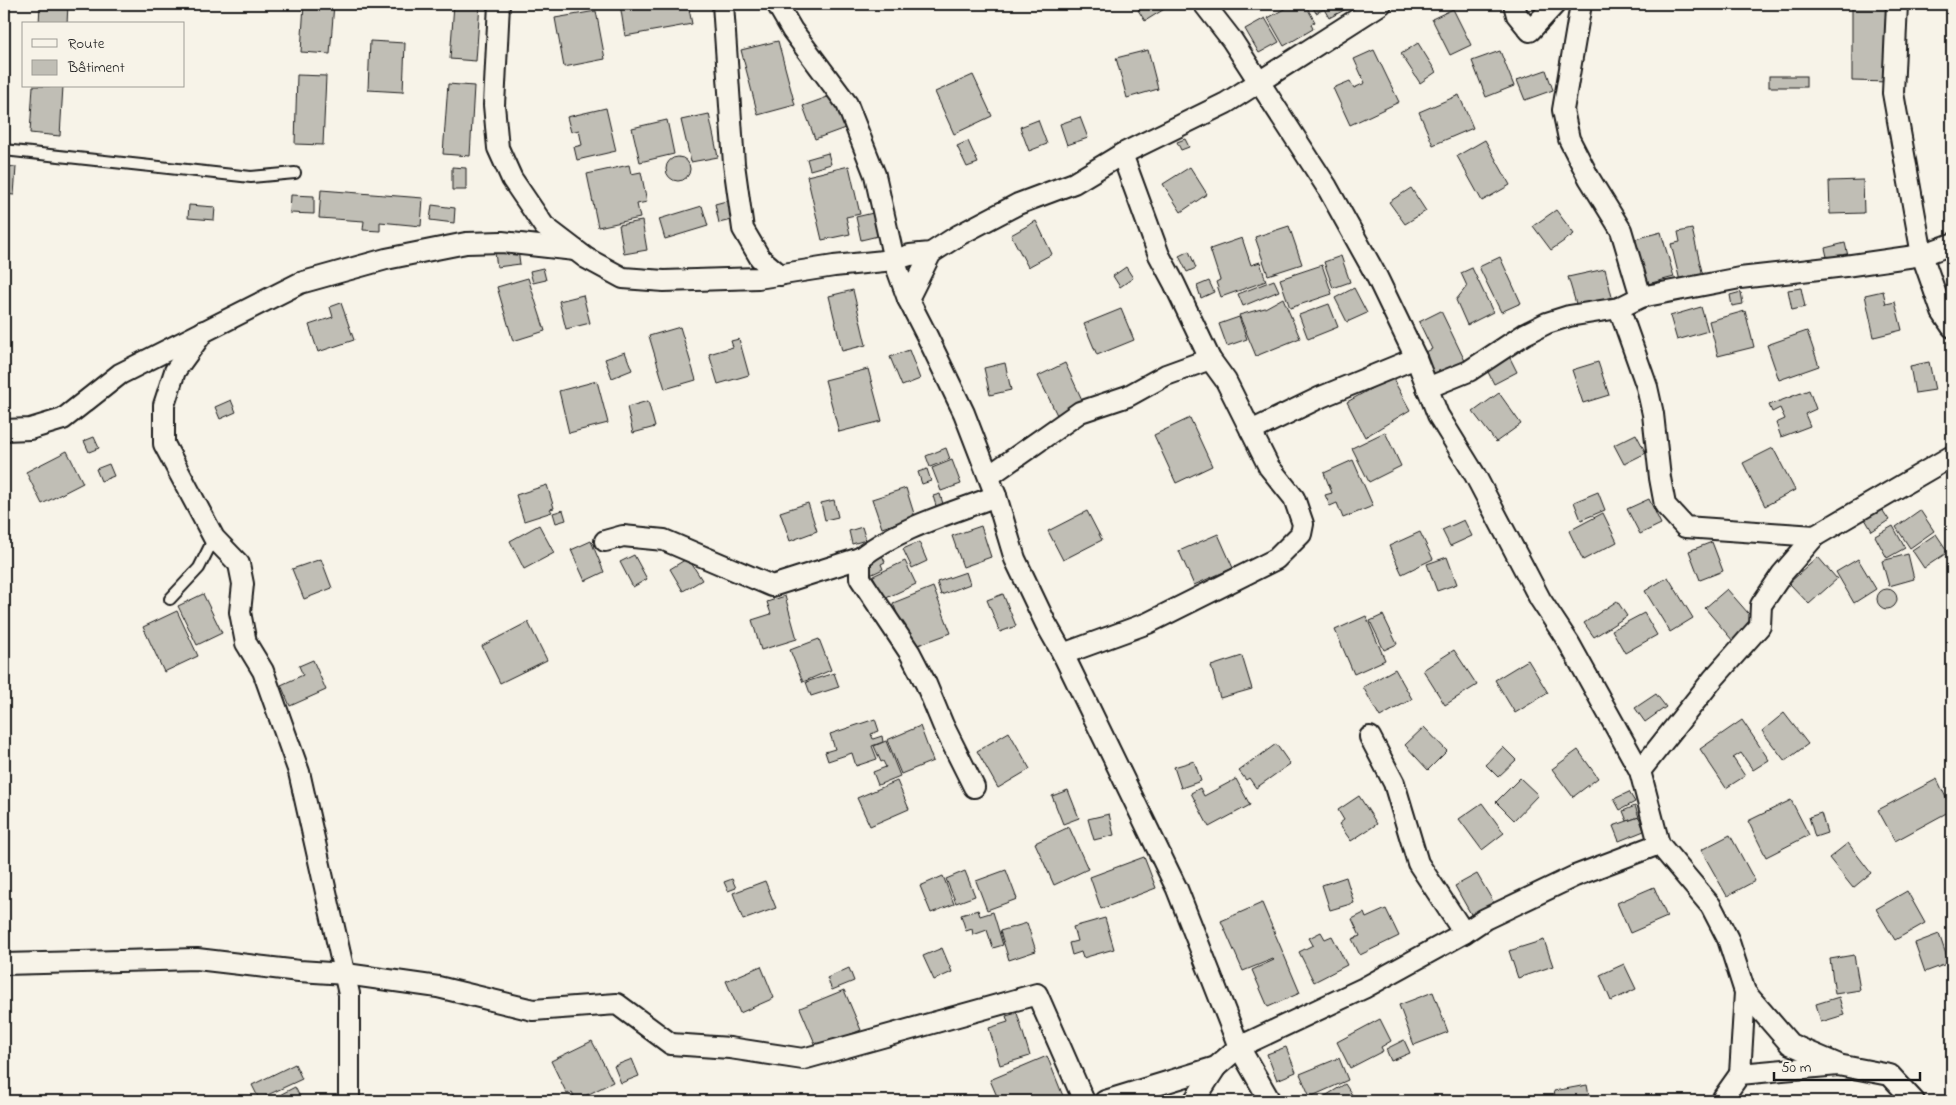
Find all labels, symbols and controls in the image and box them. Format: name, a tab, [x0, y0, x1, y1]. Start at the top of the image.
legend	[22, 22, 185, 88]
text: Route	[68, 33, 105, 55]
text: Bâtiment	[67, 57, 125, 79]
scale bar	[1774, 1050, 1920, 1082]
text: 50 m	[1781, 1057, 1812, 1079]

